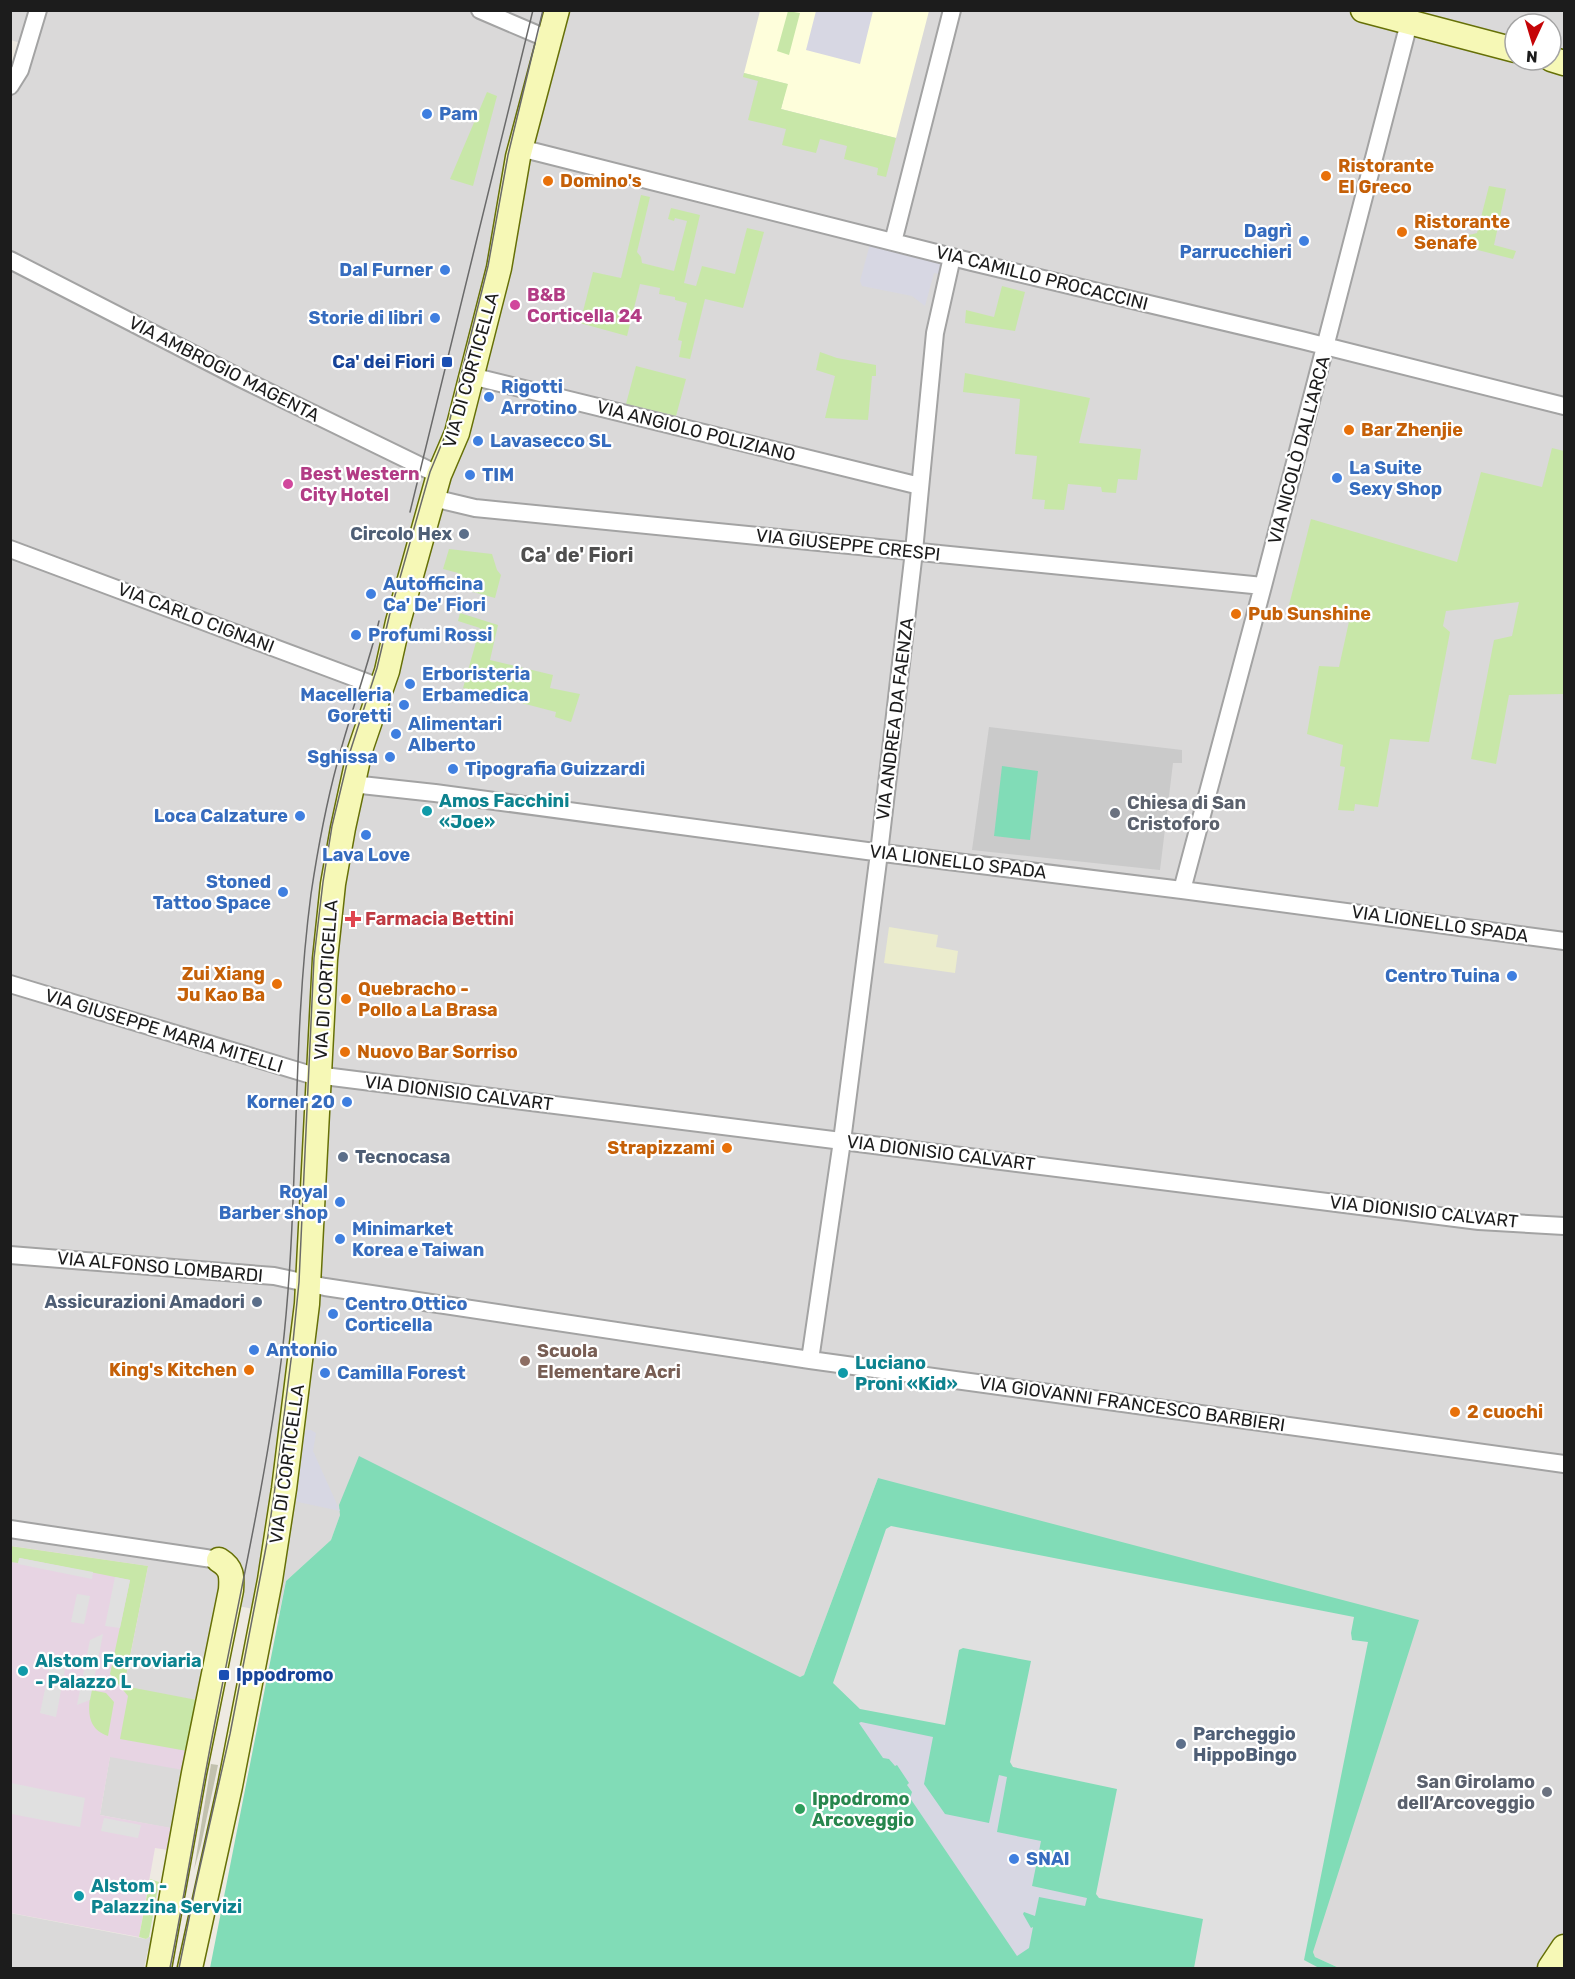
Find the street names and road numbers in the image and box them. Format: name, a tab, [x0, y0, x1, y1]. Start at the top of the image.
street label: VIA CAMILLO PROCACCINI	[934, 241, 1150, 315]
street label: VIA DI CORTICELLA	[438, 290, 504, 450]
street label: VIA AMBROGIO MAGENTA	[125, 311, 323, 427]
street label: VIA NICOLÒ DALL'ARCA	[1263, 353, 1335, 547]
street label: VIA ANGIOLO POLIZIANO	[594, 396, 798, 466]
street label: VIA GIUSEPPE CRESPI	[755, 524, 941, 566]
street label: VIA CARLO CIGNANI	[115, 578, 277, 658]
street label: VIA ANDREA DA FAENZA	[872, 616, 918, 822]
street label: VIA LIONELLO SPADA	[868, 840, 1048, 884]
street label: VIA DI CORTICELLA	[309, 899, 343, 1061]
street label: VIA LIONELLO SPADA	[1350, 901, 1530, 947]
street label: VIA GIUSEPPE MARIA MITELLI	[42, 984, 286, 1078]
street label: VIA DIONISIO CALVART	[364, 1071, 554, 1115]
street label: VIA DIONISIO CALVART	[846, 1131, 1036, 1175]
street label: VIA DIONISIO CALVART	[1329, 1191, 1519, 1233]
street label: VIA ALFONSO LOMBARDI	[56, 1247, 264, 1287]
street label: VIA GIOVANNI FRANCESCO BARBIERI	[978, 1372, 1286, 1436]
street label: VIA DI CORTICELLA	[265, 1383, 309, 1545]

